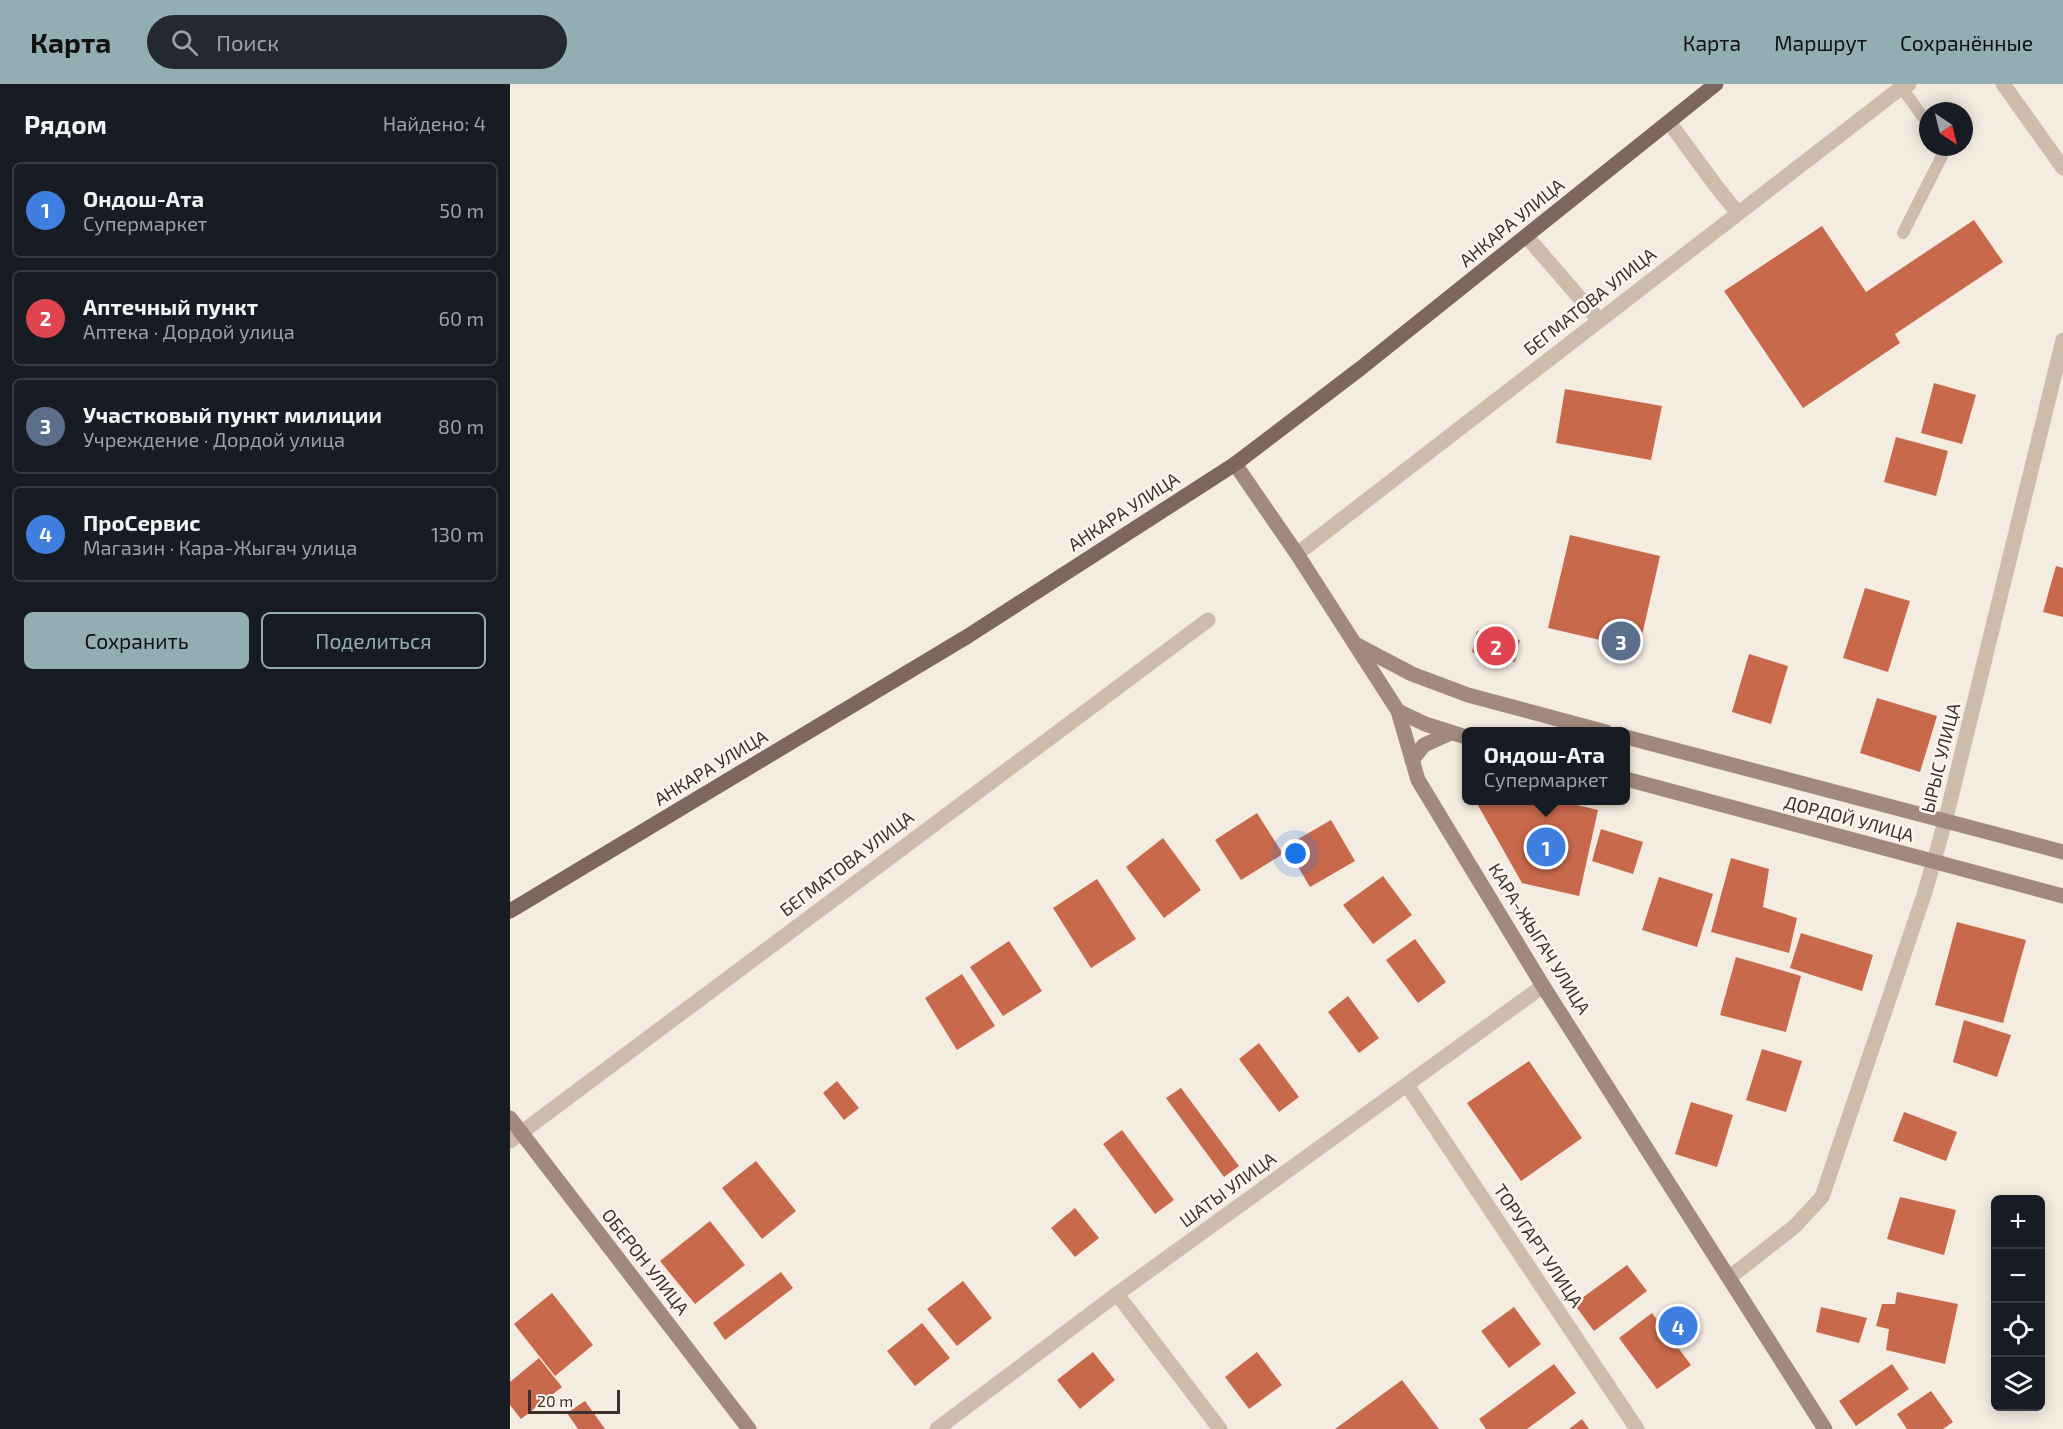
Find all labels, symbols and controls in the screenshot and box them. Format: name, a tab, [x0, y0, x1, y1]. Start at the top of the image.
search box	[147, 15, 567, 69]
text: Карта	[30, 25, 111, 59]
icon: search	[168, 26, 201, 59]
text: Поиск	[216, 29, 279, 55]
text: Карта	[1683, 30, 1741, 55]
text: Маршрут	[1774, 30, 1867, 55]
text: Сохранённые	[1900, 30, 2033, 55]
north arrow	[1919, 102, 1973, 156]
text: Рядом	[24, 108, 107, 139]
text: Найдено: 4	[383, 111, 486, 135]
street label: АНКАРА УЛИЦА	[1455, 173, 1569, 271]
text: Ондош-Ата	[83, 185, 204, 211]
text: 1	[41, 198, 50, 222]
text: 50 m	[439, 198, 484, 222]
text: Супермаркет	[83, 211, 207, 235]
street label: БЕГМАТОВА УЛИЦА	[1519, 242, 1661, 360]
text: Аптечный пункт	[83, 293, 258, 319]
text: 2	[40, 306, 51, 330]
text: 60 m	[439, 306, 484, 330]
text: Аптека · Дордой улица	[83, 319, 295, 343]
text: Участковый пункт милиции	[83, 401, 382, 427]
text: 3	[40, 414, 51, 438]
text: 80 m	[438, 414, 484, 438]
text: Учреждение · Дордой улица	[83, 427, 345, 451]
street label: АНКАРА УЛИЦА	[1064, 467, 1184, 555]
text: ПроСервис	[83, 509, 200, 535]
text: 4	[39, 522, 52, 546]
text: 130 m	[431, 522, 484, 546]
text: Магазин · Кара-Жыгач улица	[83, 535, 357, 559]
button: Сохранить	[24, 612, 249, 669]
button: Поделиться	[261, 612, 486, 669]
pin: 3	[1602, 618, 1640, 664]
pin: 2	[1476, 624, 1516, 668]
street label: ЫРЫС УЛИЦА	[1916, 700, 1965, 815]
street label: АНКАРА УЛИЦА	[650, 724, 772, 810]
popup	[1462, 727, 1630, 805]
text: Ондош-Ата	[1484, 741, 1605, 767]
text: Супермаркет	[1484, 767, 1608, 791]
street label: ДОРДОЙ УЛИЦА	[1782, 790, 1917, 846]
street label: БЕГМАТОВА УЛИЦА	[775, 805, 918, 921]
pin: 1	[1526, 824, 1566, 870]
your location	[1281, 839, 1310, 868]
street label: КАРА-ЖЫГАЧ УЛИЦА	[1484, 859, 1596, 1019]
street label: ШАТЫ УЛИЦА	[1175, 1146, 1281, 1232]
street label: ТОРУГАРТ УЛИЦА	[1489, 1179, 1589, 1312]
map controls	[1991, 1195, 2045, 1411]
button: +	[1991, 1195, 2045, 1249]
street label: ОБЕРОН УЛИЦА	[598, 1204, 695, 1319]
button: −	[1991, 1249, 2045, 1303]
button: locate	[1991, 1303, 2045, 1357]
pin: 4	[1658, 1304, 1698, 1348]
button: layers	[1991, 1357, 2045, 1411]
scale bar	[528, 1387, 620, 1414]
text: 20 m	[537, 1391, 573, 1410]

